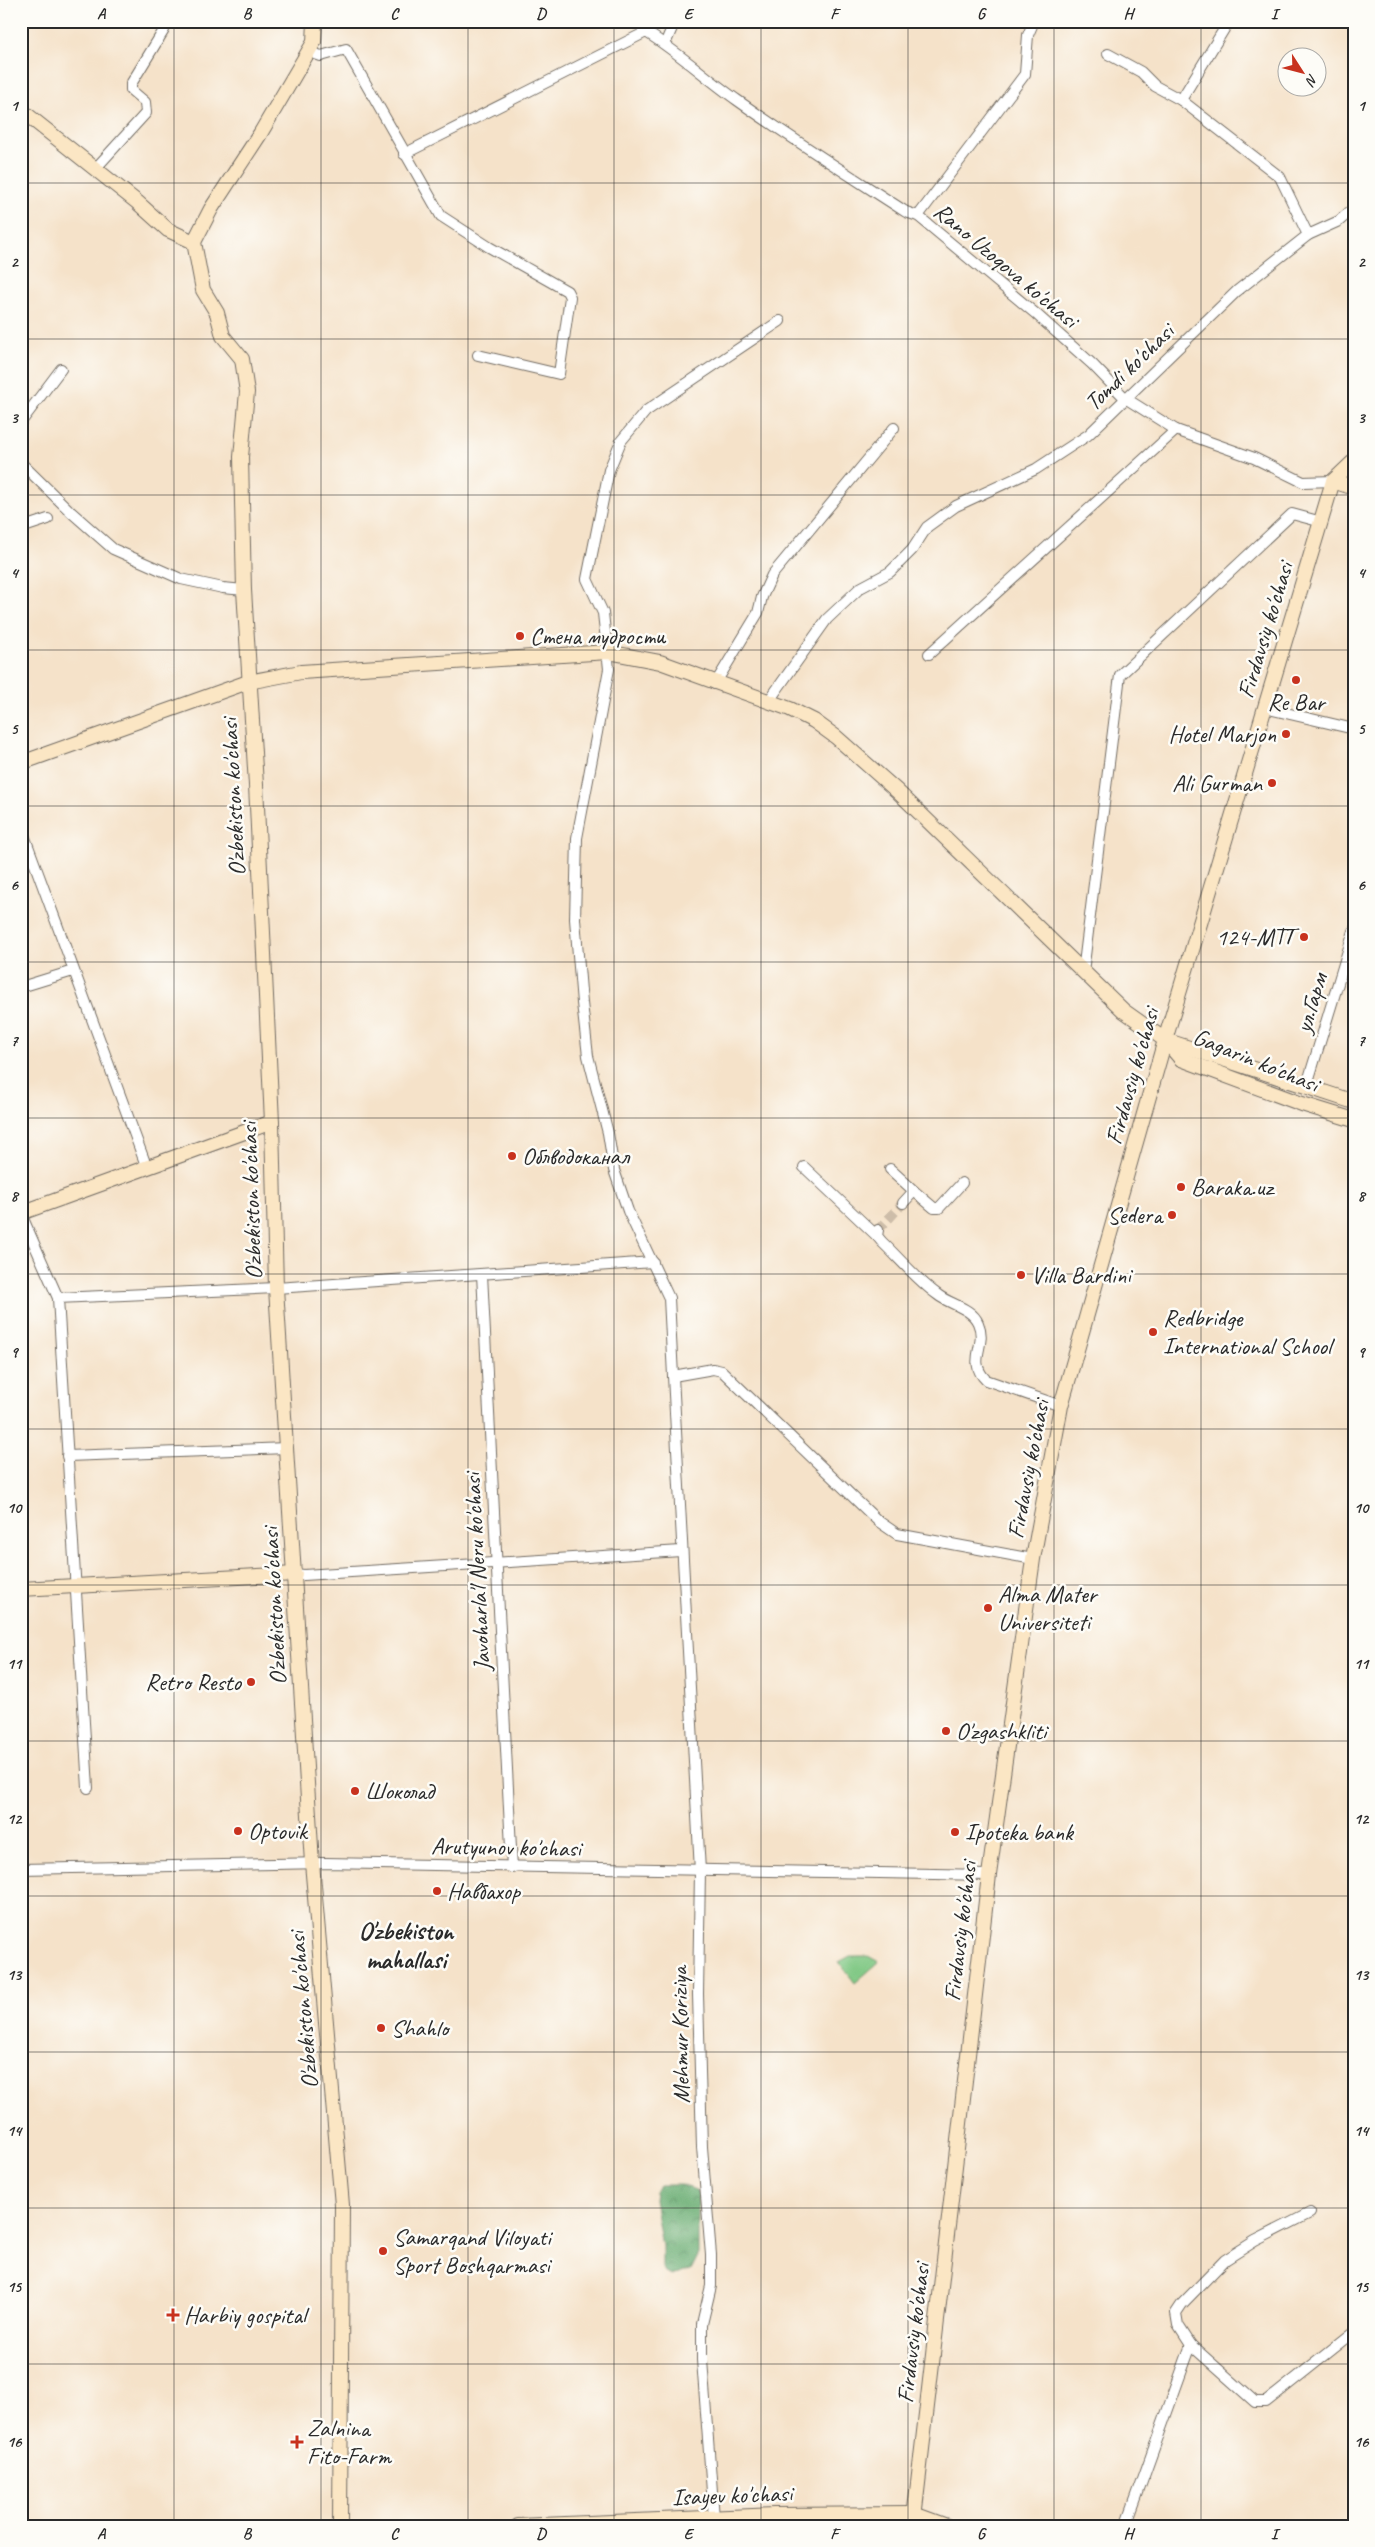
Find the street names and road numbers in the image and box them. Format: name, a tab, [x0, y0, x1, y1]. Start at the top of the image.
street label: Rano Uzoqova ko'chasi	[928, 196, 1086, 336]
street label: Tomdi ko'chasi	[1078, 315, 1182, 417]
street label: Firdavsiy ko'chasi	[1230, 556, 1301, 702]
street label: O'zbekiston ko'chasi	[214, 715, 252, 877]
street label: ул.Гарм	[1287, 968, 1335, 1038]
street label: Firdavsiy ko'chasi	[1098, 1002, 1166, 1148]
street label: Gagarin ko'chasi	[1189, 1021, 1326, 1100]
street label: O'zbekiston ko'chasi	[233, 1119, 269, 1280]
street label: Firdavsiy ko'chasi	[1000, 1395, 1057, 1541]
street label: Javoharla'l Neru ko'chasi	[457, 1470, 497, 1673]
street label: O'zbekiston ko'chasi	[255, 1524, 293, 1686]
street label: Arutyunov ko'chasi	[431, 1831, 584, 1863]
street label: Firdavsiy ko'chasi	[937, 1857, 984, 2003]
street label: O'zbekiston ko'chasi	[281, 1928, 325, 2090]
street label: Mehmur Koriziya	[664, 1964, 696, 2104]
street label: Firdavsiy ko'chasi	[890, 2259, 937, 2405]
street label: Isayev ko'chasi	[671, 2478, 795, 2512]

